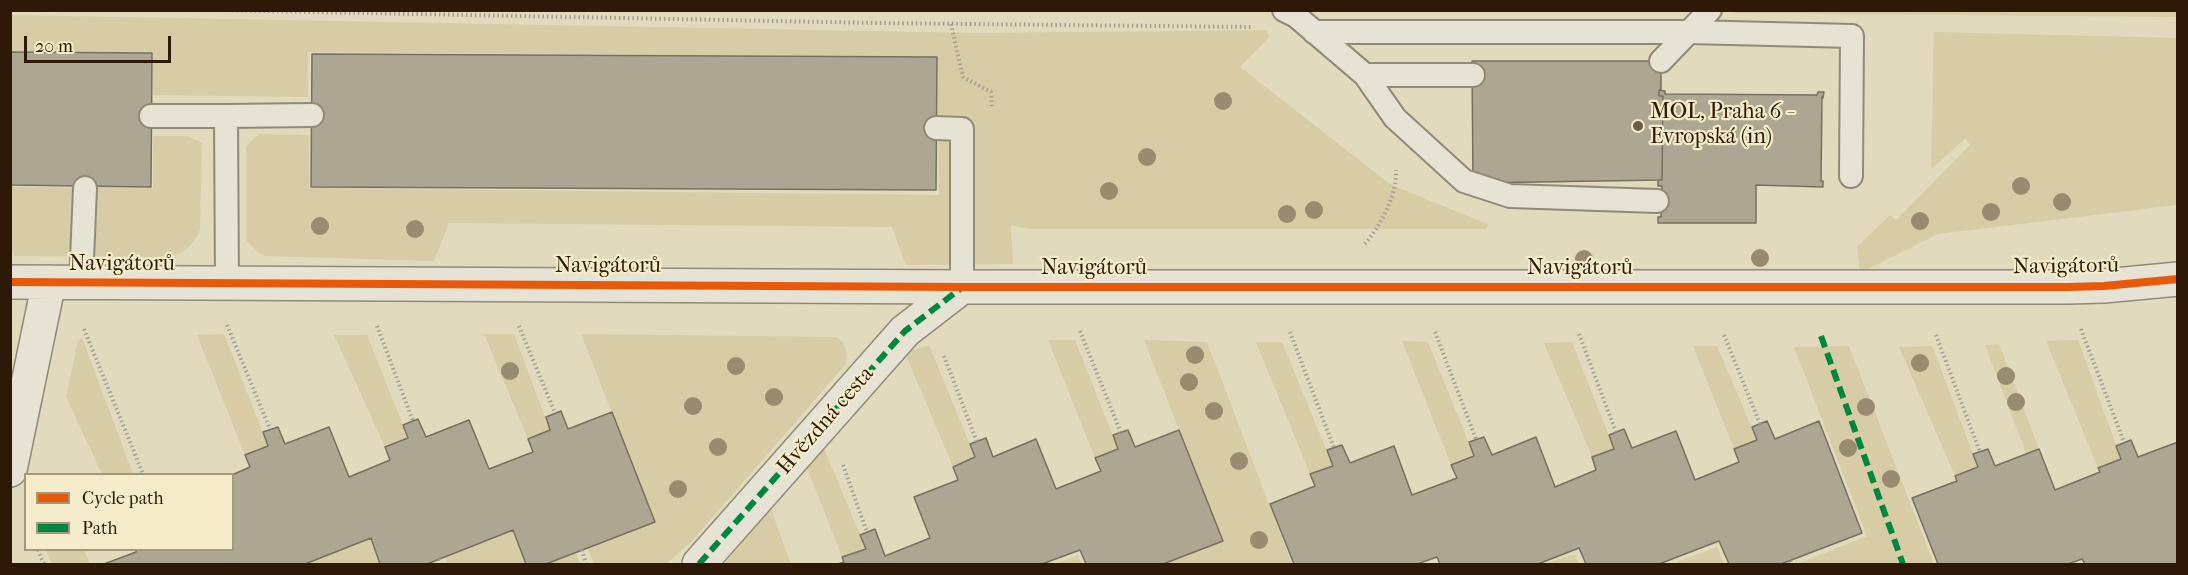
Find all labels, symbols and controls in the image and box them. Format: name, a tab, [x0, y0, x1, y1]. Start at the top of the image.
scale bar	[27, 24, 174, 62]
text: 20 m	[35, 36, 73, 57]
place label: MOL, Praha 6 - Evropská (in)	[1650, 100, 1792, 152]
marker: MOL, Praha 6 - Evropská (in)	[1631, 119, 1645, 133]
street label: Navigátorů	[69, 252, 175, 278]
street label: Navigátorů	[2013, 253, 2119, 281]
street label: Navigátorů	[555, 254, 661, 280]
street label: Navigátorů	[1041, 256, 1147, 282]
street label: Navigátorů	[1527, 256, 1633, 282]
street label: Hvězdná cesta	[772, 362, 880, 480]
legend	[24, 473, 234, 551]
text: Cycle path	[82, 488, 163, 509]
text: Path	[82, 518, 118, 539]

